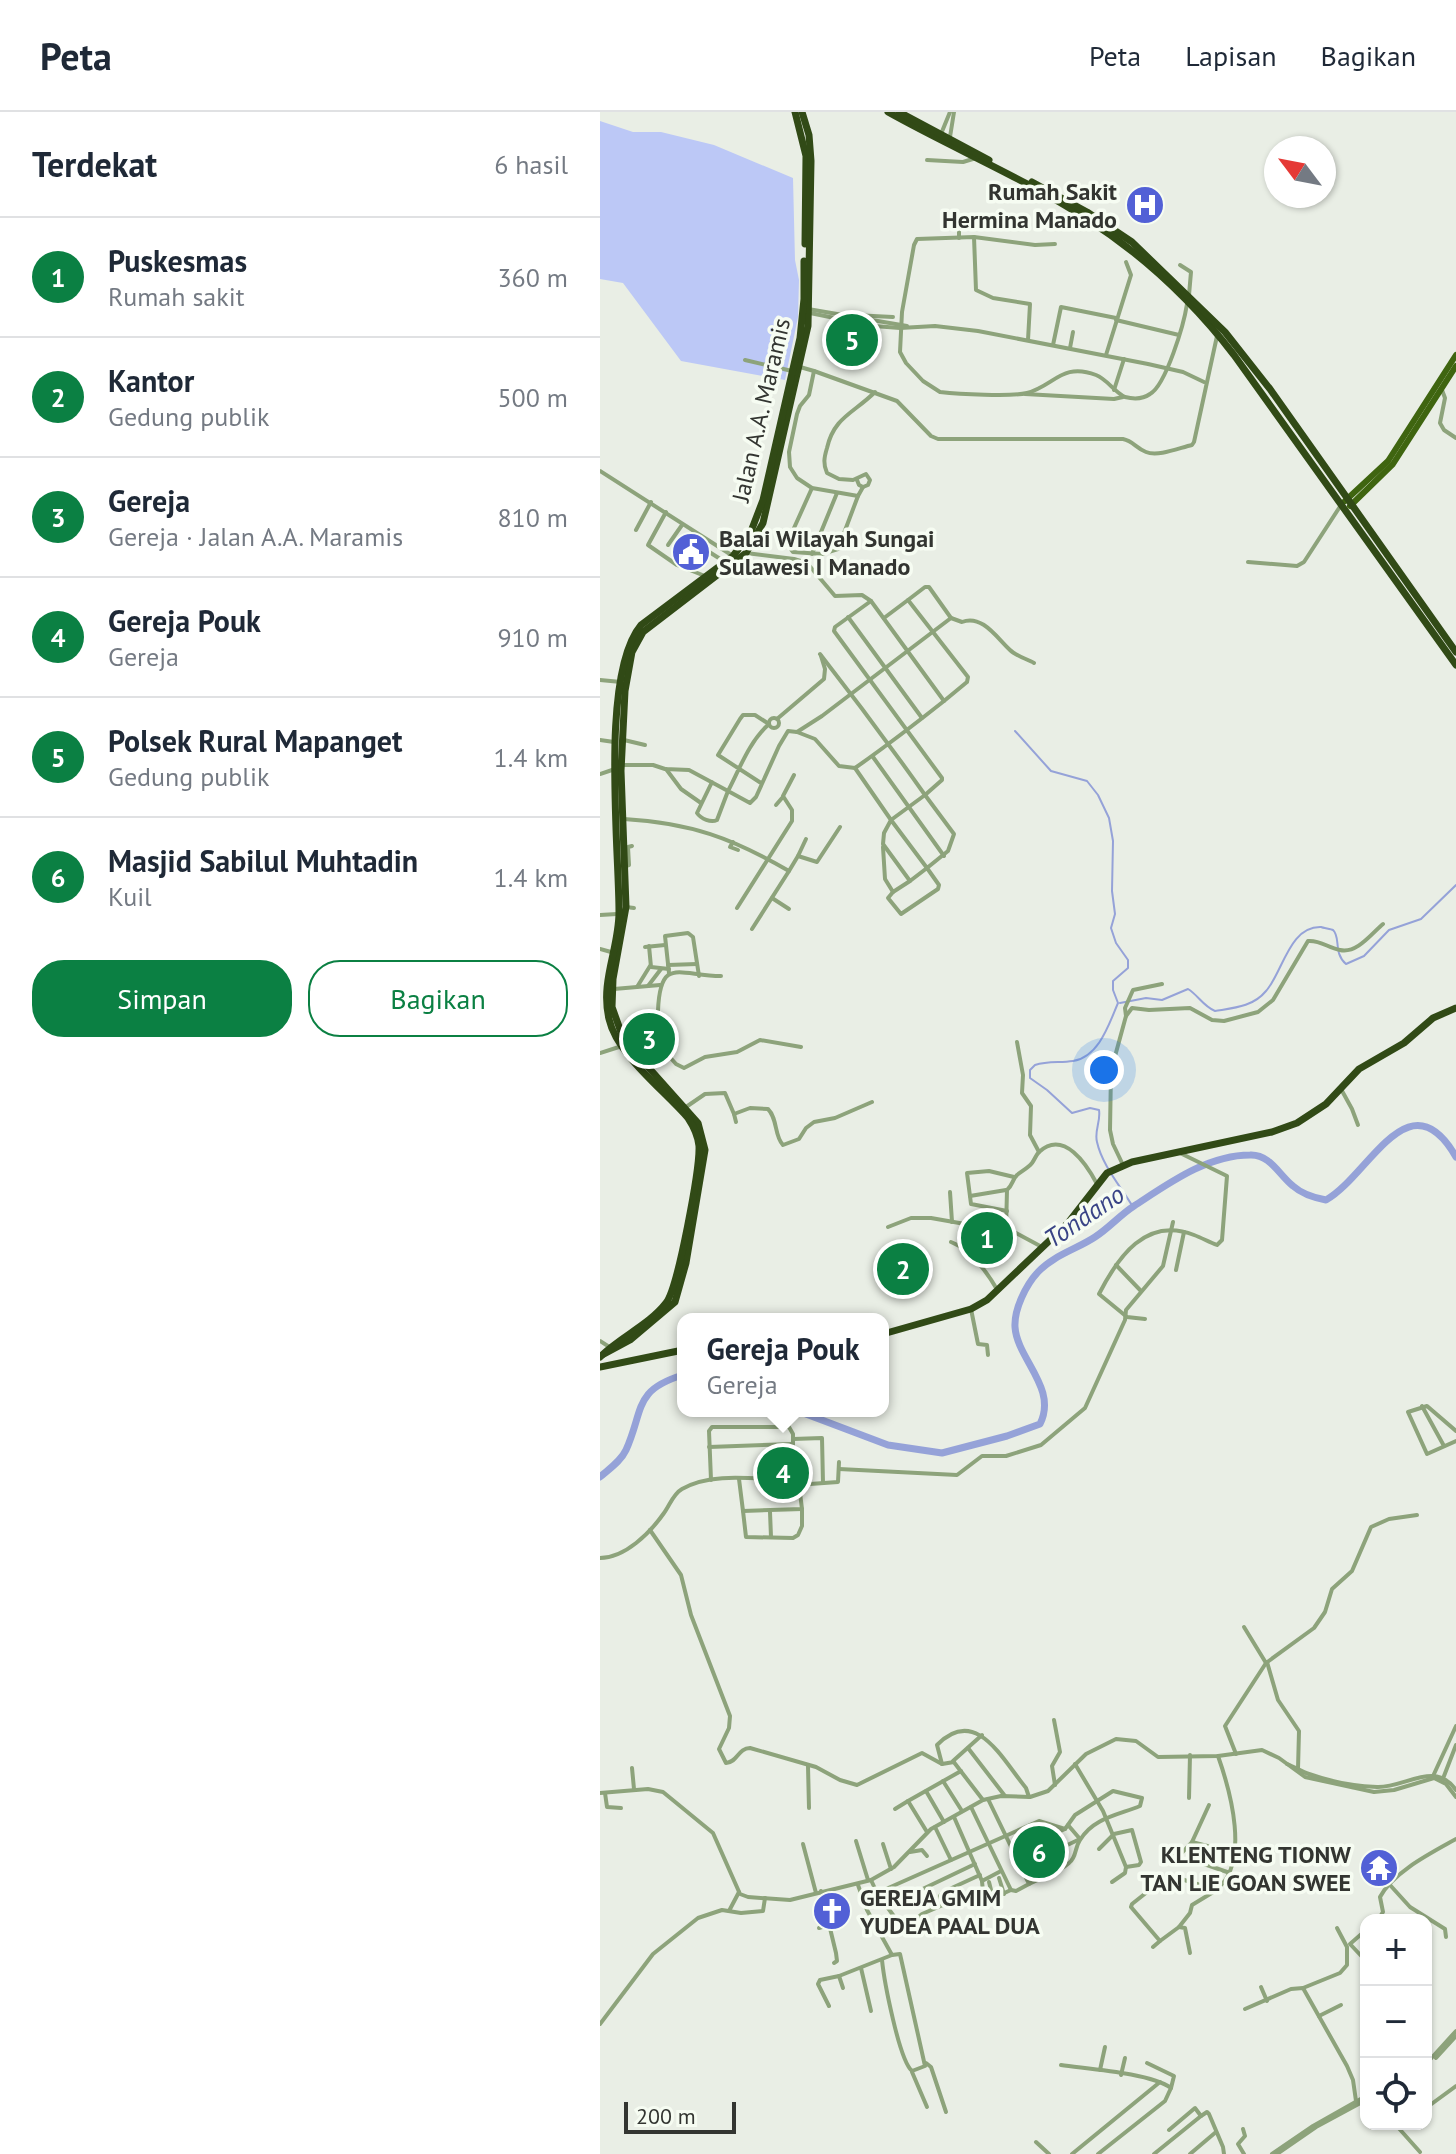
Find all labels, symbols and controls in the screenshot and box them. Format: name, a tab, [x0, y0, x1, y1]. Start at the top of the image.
text: Peta	[40, 31, 112, 80]
text: Peta	[1089, 37, 1141, 74]
text: Lapisan	[1185, 37, 1277, 74]
text: Bagikan	[1321, 37, 1416, 74]
north arrow	[1264, 136, 1336, 208]
text: Terdekat	[32, 142, 157, 186]
text: 6 hasil	[494, 148, 568, 181]
place label: Rumah Sakit Hermina Manado	[942, 176, 1118, 235]
hospital icon: Rumah Sakit Hermina Manado	[1124, 184, 1166, 226]
text: Puskesmas	[108, 241, 247, 280]
text: 1	[51, 261, 65, 294]
text: 360 m	[497, 261, 568, 294]
text: Rumah sakit	[108, 280, 244, 313]
pin: 5	[826, 310, 878, 370]
street label: Jalan A.A. Maramis	[725, 315, 797, 506]
text: Kantor	[108, 361, 194, 400]
text: 2	[51, 381, 65, 414]
text: 500 m	[497, 381, 568, 414]
text: Gedung publik	[108, 400, 269, 433]
text: Gereja	[108, 481, 190, 520]
text: 3	[51, 501, 65, 534]
text: 810 m	[497, 501, 568, 534]
text: Gereja · Jalan A.A. Maramis	[108, 520, 403, 553]
place label: Balai Wilayah Sungai Sulawesi I Manado	[719, 523, 935, 582]
public building icon: Balai Wilayah Sungai Sulawesi I Manado	[670, 531, 712, 573]
text: Gereja Pouk	[108, 601, 261, 640]
text: 4	[51, 621, 65, 654]
text: 910 m	[497, 621, 568, 654]
text: Gereja	[108, 640, 179, 673]
text: Polsek Rural Mapanget	[108, 721, 402, 760]
text: 5	[51, 741, 65, 774]
text: 1.4 km	[494, 741, 568, 774]
text: Gedung publik	[108, 760, 269, 793]
text: Masjid Sabilul Muhtadin	[108, 841, 418, 880]
text: 6	[51, 861, 65, 894]
text: 1.4 km	[494, 861, 568, 894]
text: Kuil	[108, 880, 152, 913]
button: Simpan	[32, 960, 292, 1037]
button: Bagikan	[308, 960, 568, 1037]
pin: 3	[623, 1009, 675, 1069]
your location	[1084, 1050, 1124, 1090]
water label: Tondano	[1038, 1177, 1131, 1255]
pin: 1	[961, 1208, 1013, 1268]
pin: 2	[877, 1239, 929, 1299]
popup	[677, 1313, 889, 1417]
text: Gereja Pouk	[707, 1329, 859, 1368]
text: Gereja	[707, 1368, 778, 1401]
pin: 4	[757, 1443, 809, 1503]
pin: 6	[1013, 1822, 1065, 1882]
place label: KLENTENG TIONW TAN LIE GOAN SWEE	[1141, 1839, 1351, 1898]
temple icon: KLENTENG TIONW TAN LIE GOAN SWEE	[1358, 1847, 1400, 1889]
place label: GEREJA GMIM YUDEA PAAL DUA	[859, 1882, 1040, 1941]
church icon: GEREJA GMIM YUDEA PAAL DUA	[811, 1890, 853, 1932]
map controls	[1360, 1914, 1432, 2130]
button: +	[1360, 1914, 1432, 1986]
button: −	[1360, 1986, 1432, 2058]
button: locate	[1360, 2058, 1432, 2130]
scale bar	[624, 2098, 736, 2134]
text: 200 m	[636, 2102, 696, 2130]

